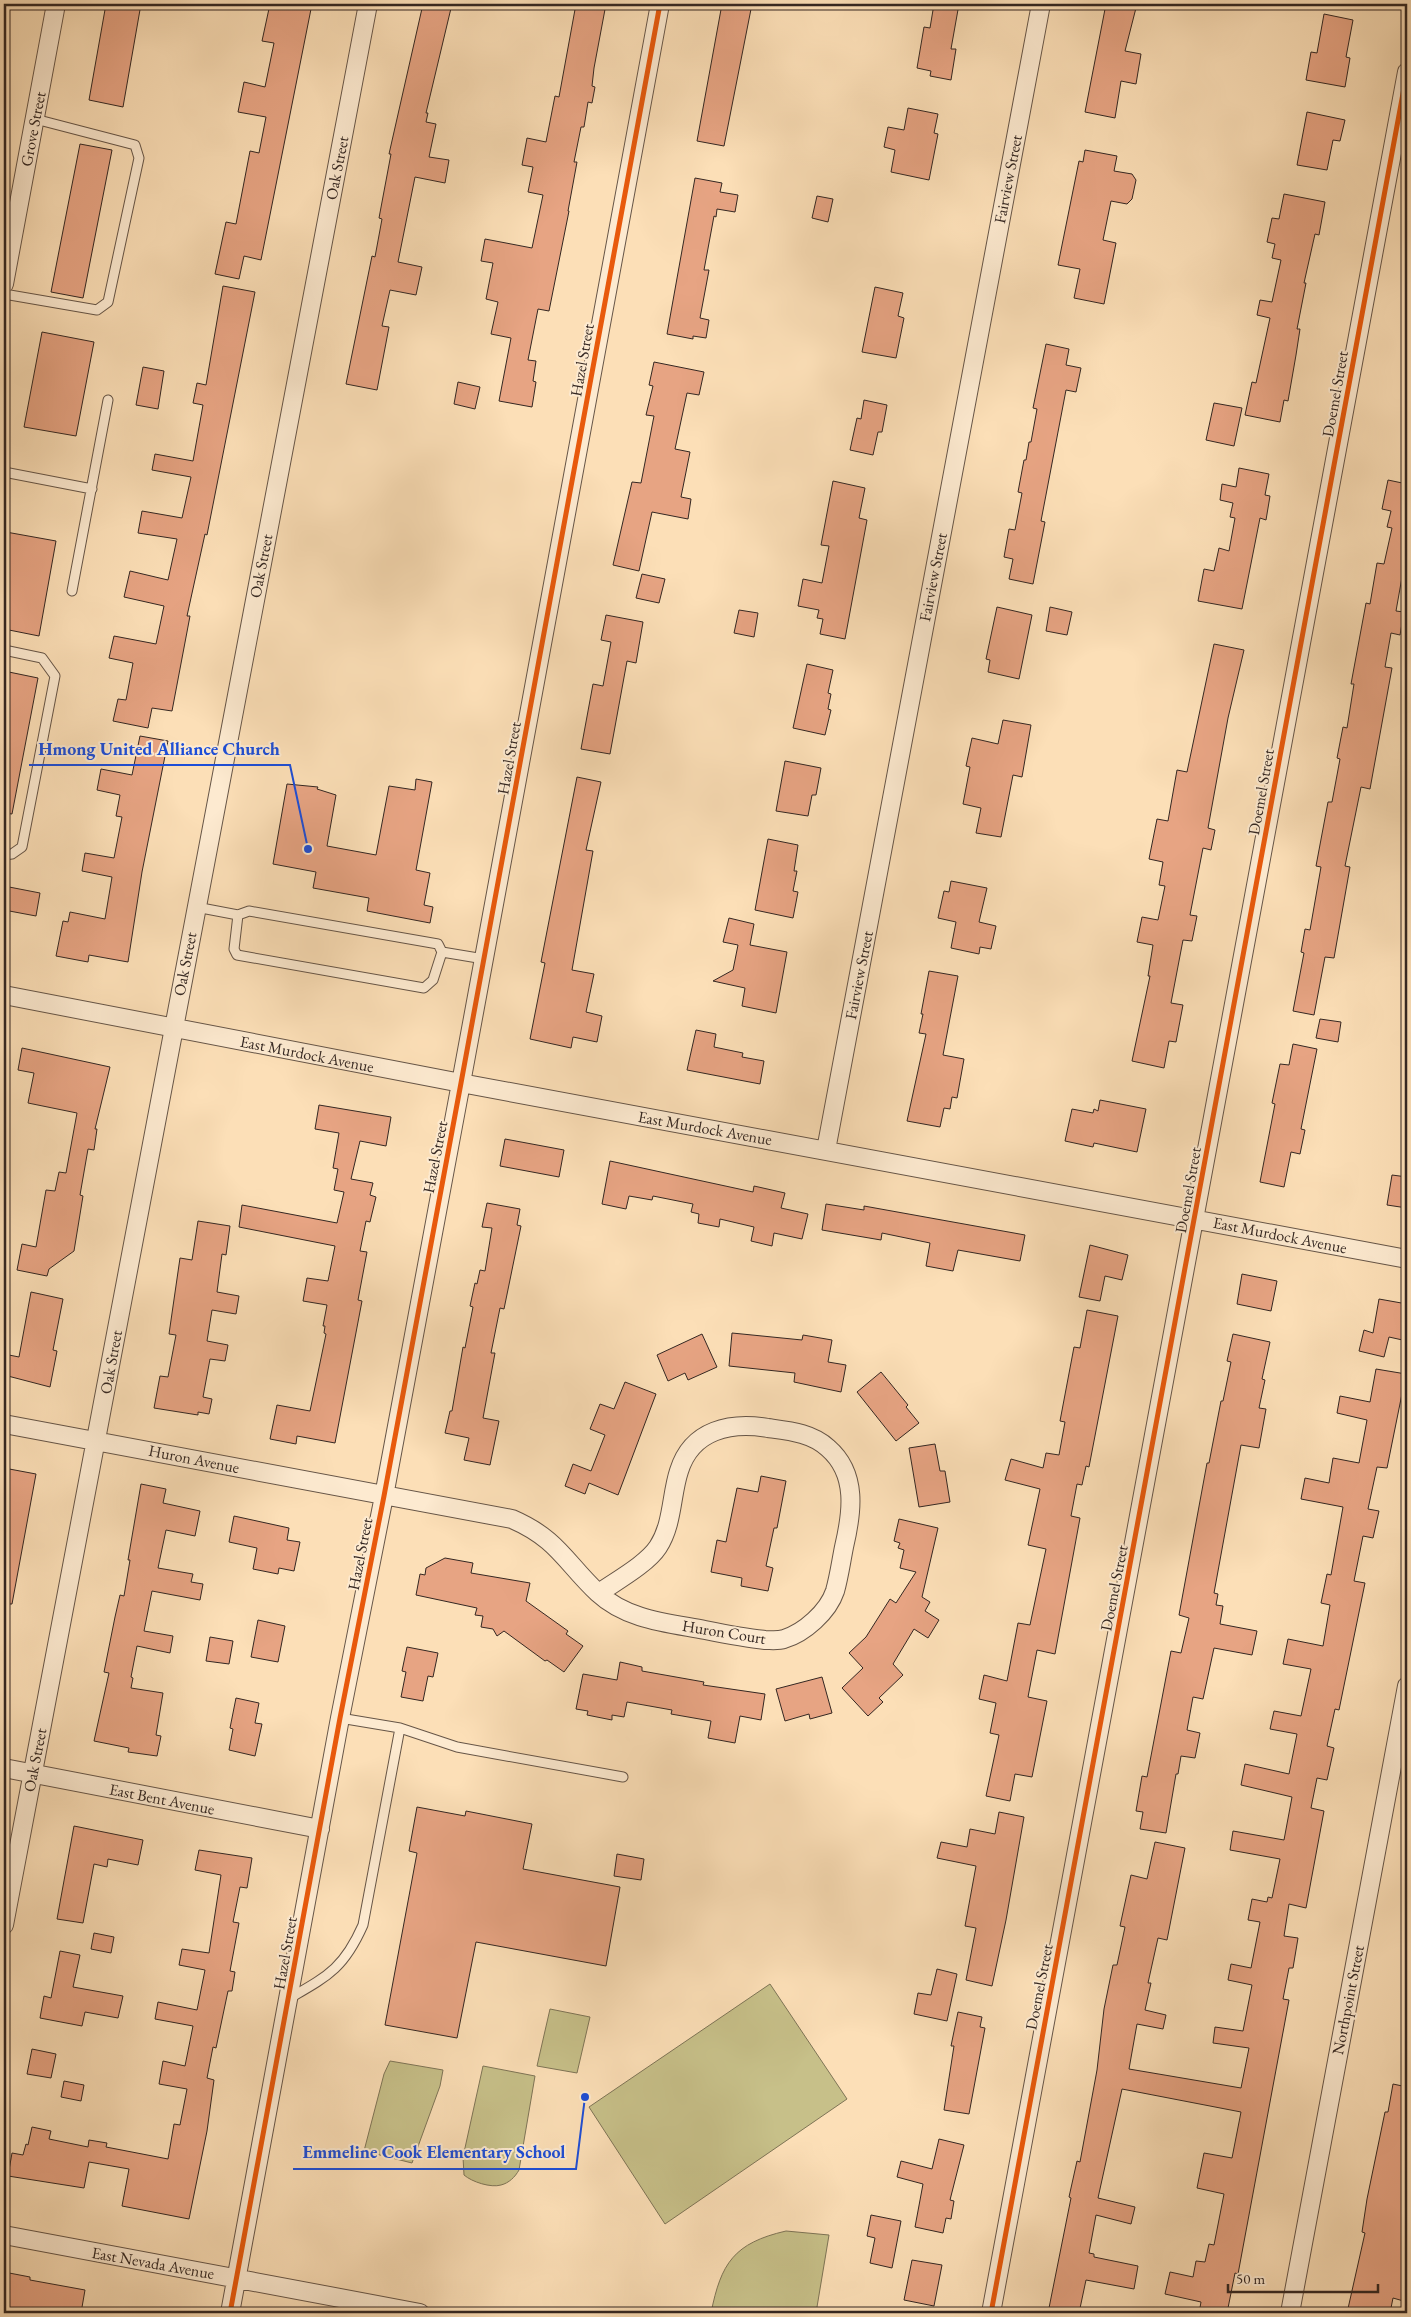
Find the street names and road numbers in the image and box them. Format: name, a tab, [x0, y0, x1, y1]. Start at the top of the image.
street label: Grove Street	[15, 90, 51, 168]
street label: Fairview Street	[989, 133, 1027, 225]
street label: Oak Street	[321, 134, 353, 202]
street label: Hazel Street	[565, 322, 599, 398]
street label: Doemel Street	[1317, 349, 1353, 439]
street label: Fairview Street	[914, 531, 952, 623]
street label: Oak Street	[245, 532, 277, 600]
street label: Hazel Street	[492, 720, 526, 796]
street label: Doemel Street	[1243, 747, 1279, 837]
street label: Fairview Street	[840, 929, 878, 1021]
street label: Oak Street	[169, 930, 201, 998]
street label: East Murdock Avenue	[238, 1031, 376, 1077]
street label: East Murdock Avenue	[636, 1106, 774, 1150]
street label: Hazel Street	[418, 1119, 452, 1195]
street label: Doemel Street	[1170, 1145, 1206, 1235]
street label: East Murdock Avenue	[1211, 1212, 1349, 1258]
street label: Oak Street	[95, 1328, 127, 1396]
street label: Huron Avenue	[147, 1440, 241, 1478]
street label: Hazel Street	[343, 1516, 377, 1592]
street label: Doemel Street	[1095, 1543, 1133, 1633]
street label: Huron Court	[681, 1615, 767, 1649]
street label: Oak Street	[19, 1726, 51, 1794]
street label: East Bent Avenue	[108, 1779, 216, 1819]
street label: Hazel Street	[268, 1915, 302, 1991]
street label: Doemel Street	[1020, 1942, 1058, 2032]
street label: Northpoint Street	[1327, 1943, 1369, 2057]
street label: East Nevada Avenue	[90, 2242, 216, 2284]

